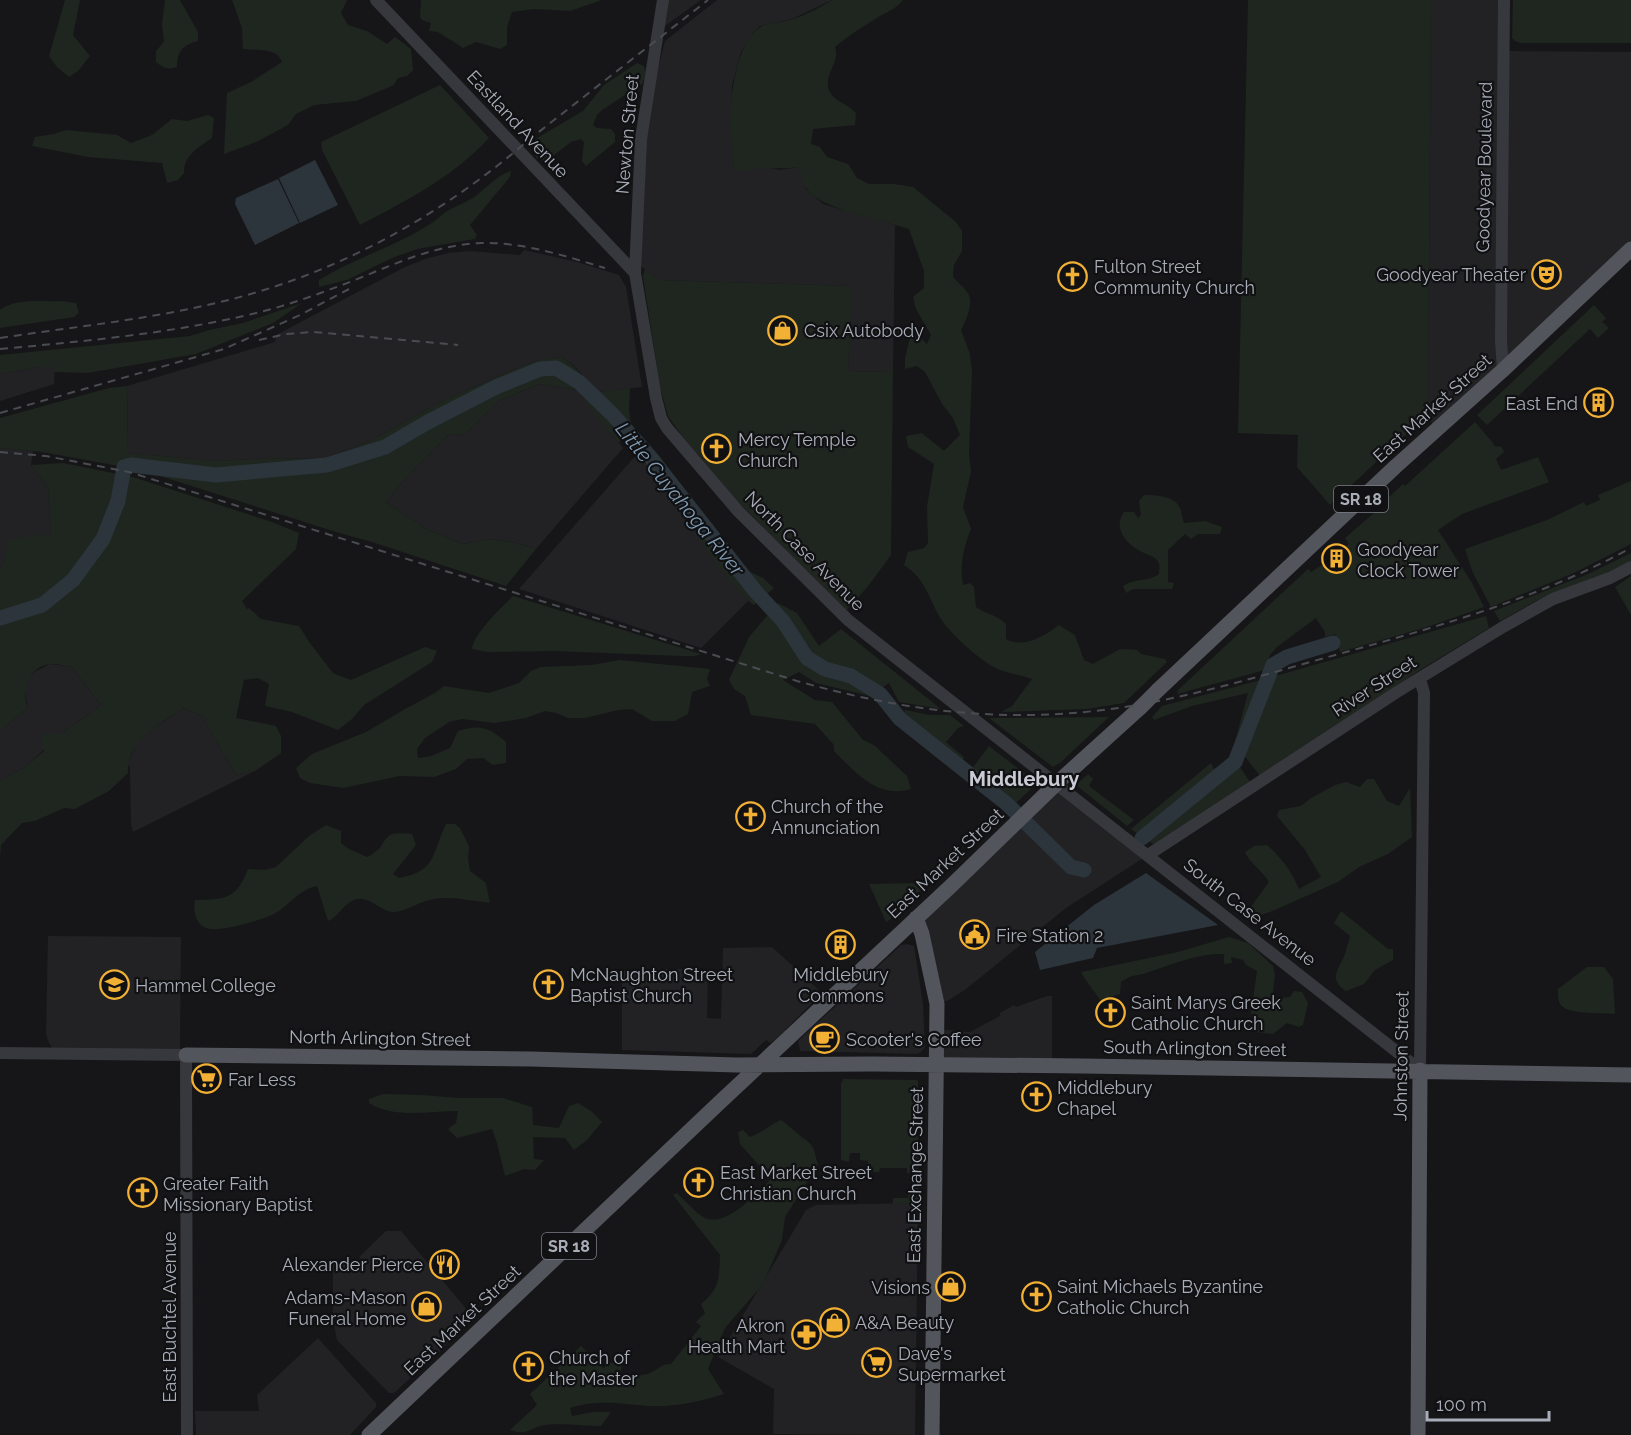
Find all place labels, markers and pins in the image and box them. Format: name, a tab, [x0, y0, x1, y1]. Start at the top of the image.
place label: Fulton Street Community Church	[1094, 256, 1255, 298]
theatre icon: Goodyear Theater	[1531, 258, 1563, 290]
church icon: Fulton Street Community Church	[1057, 260, 1089, 292]
place label: Goodyear Theater	[1376, 264, 1527, 285]
shop icon: Csix Autobody	[767, 314, 799, 346]
place label: Csix Autobody	[804, 320, 924, 341]
building icon: East End	[1583, 387, 1615, 419]
place label: East End	[1505, 393, 1578, 414]
place label: Mercy Temple Church	[738, 429, 856, 471]
church icon: Mercy Temple Church	[701, 433, 733, 465]
place label: Goodyear Clock Tower	[1357, 539, 1460, 581]
building icon: Goodyear Clock Tower	[1320, 543, 1352, 575]
place label: Church of the Annunciation	[771, 796, 884, 838]
church icon: Church of the Annunciation	[734, 800, 766, 832]
public building icon: Fire Station 2	[959, 919, 991, 951]
place label: Fire Station 2	[996, 925, 1103, 946]
building icon: Middlebury Commons	[825, 929, 857, 961]
place label: McNaughton Street Baptist Church	[570, 964, 733, 1006]
place label: Middlebury Commons	[793, 964, 889, 1006]
church icon: McNaughton Street Baptist Church	[533, 968, 565, 1000]
school or university icon: Hammel College	[98, 969, 130, 1001]
place label: Hammel College	[135, 975, 276, 996]
place label: Saint Marys Greek Catholic Church	[1131, 992, 1281, 1034]
church icon: Saint Marys Greek Catholic Church	[1094, 996, 1126, 1028]
cafe icon: Scooter's Coffee	[809, 1023, 841, 1055]
place label: Scooter's Coffee	[846, 1029, 982, 1050]
supermarket icon: Far Less	[191, 1063, 223, 1095]
place label: Far Less	[228, 1069, 296, 1090]
place label: Middlebury Chapel	[1057, 1077, 1153, 1119]
church icon: Middlebury Chapel	[1020, 1081, 1052, 1113]
place label: East Market Street Christian Church	[720, 1162, 872, 1204]
church icon: East Market Street Christian Church	[683, 1166, 715, 1198]
place label: Greater Faith Missionary Baptist	[163, 1173, 313, 1215]
church icon: Greater Faith Missionary Baptist	[126, 1177, 158, 1209]
restaurant icon: Alexander Pierce	[428, 1248, 460, 1280]
place label: Alexander Pierce	[282, 1254, 423, 1275]
shop icon: Visions	[935, 1271, 967, 1303]
place label: Saint Michaels Byzantine Catholic Church	[1057, 1276, 1263, 1318]
place label: Visions	[871, 1277, 930, 1298]
church icon: Saint Michaels Byzantine Catholic Church	[1020, 1280, 1052, 1312]
place label: Adams-Mason Funeral Home	[285, 1287, 406, 1329]
shop icon: Adams-Mason Funeral Home	[411, 1291, 443, 1323]
shop icon: A&A Beauty	[818, 1306, 850, 1338]
place label: A&A Beauty	[855, 1312, 955, 1333]
place label: Akron Health Mart	[688, 1315, 785, 1357]
pharmacy icon: Akron Health Mart	[790, 1319, 822, 1351]
place label: Dave's Supermarket	[898, 1343, 1006, 1385]
place label: Church of the Master	[549, 1347, 638, 1389]
supermarket icon: Dave's Supermarket	[861, 1347, 893, 1379]
church icon: Church of the Master	[512, 1351, 544, 1383]

